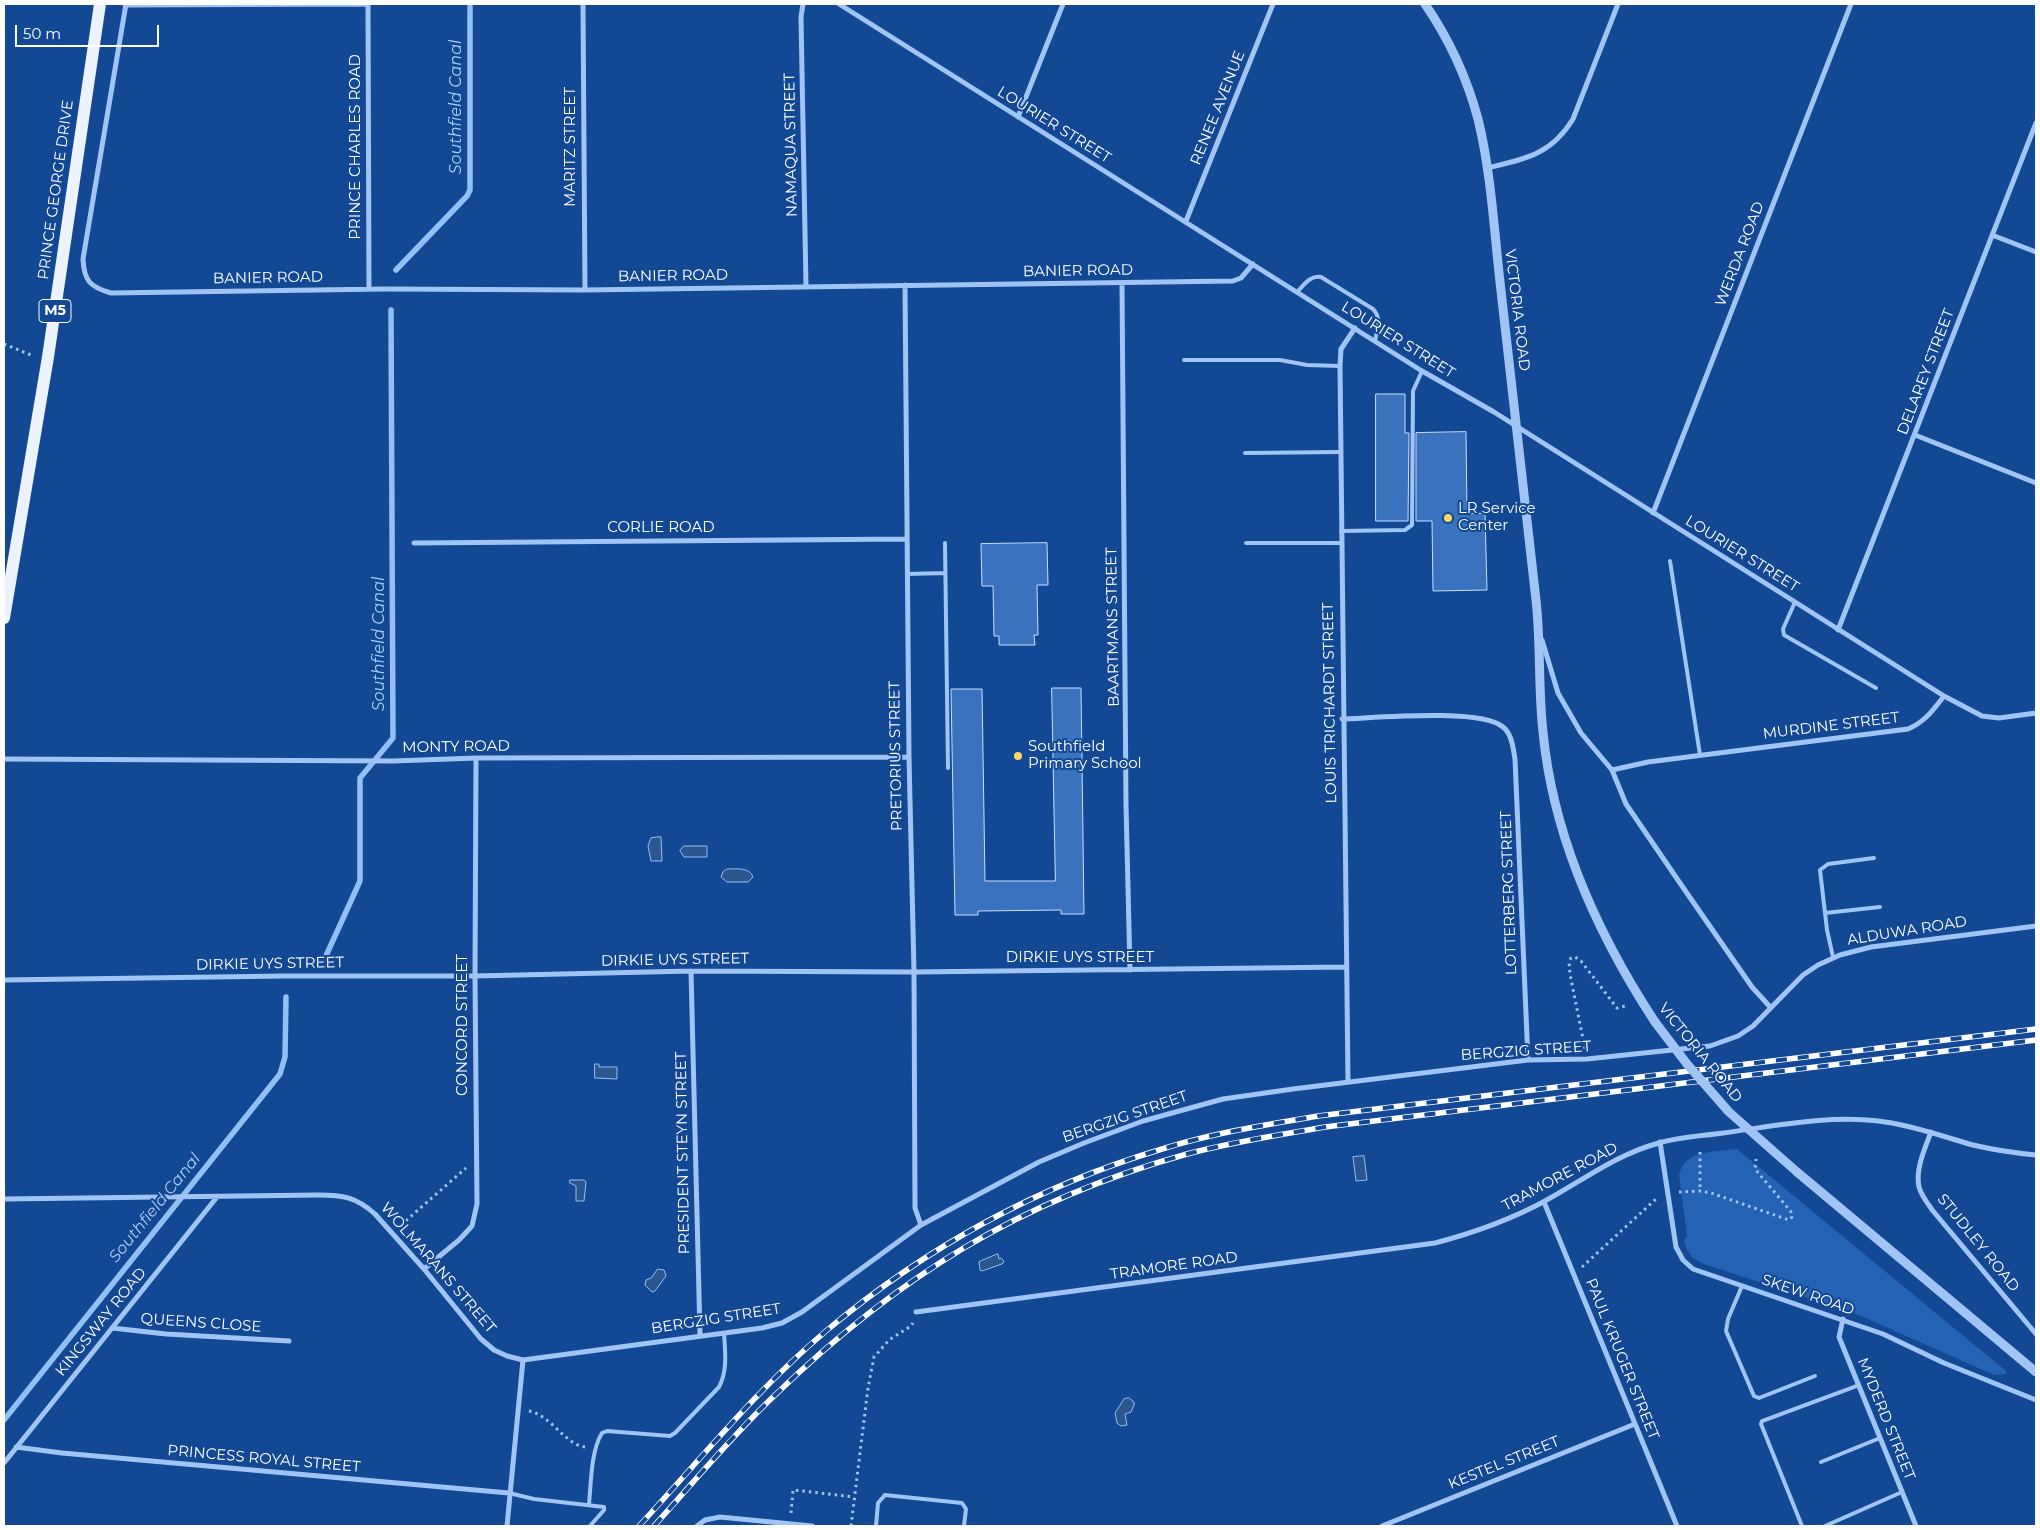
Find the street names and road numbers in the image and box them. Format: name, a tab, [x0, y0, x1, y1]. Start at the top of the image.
street label: RENEE AVENUE	[1187, 48, 1249, 168]
street label: PRINCE CHARLES ROAD	[347, 54, 365, 240]
street label: NAMAQUA STREET	[781, 73, 801, 217]
street label: LOURIER STREET	[994, 83, 1114, 167]
street label: MARITZ STREET	[562, 87, 580, 207]
street label: PRINCE GEORGE DRIVE	[34, 99, 78, 281]
street label: WERDA ROAD	[1712, 199, 1768, 309]
street label: VICTORIA ROAD	[1501, 248, 1533, 372]
street label: BANIER ROAD	[1023, 261, 1133, 281]
street label: BANIER ROAD	[618, 266, 728, 286]
street label: BANIER ROAD	[213, 268, 323, 288]
street label: LOURIER STREET	[1338, 298, 1458, 382]
road number: M5	[39, 300, 71, 322]
street label: DELAREY STREET	[1894, 306, 1958, 438]
street label: LOURIER STREET	[1682, 512, 1802, 596]
street label: CORLIE ROAD	[607, 519, 715, 537]
street label: BAARTMANS STREET	[1103, 547, 1123, 707]
street label: LOUIS TRICHARDT STREET	[1319, 602, 1341, 804]
street label: PRETORIUS STREET	[886, 681, 906, 831]
street label: MURDINE STREET	[1762, 709, 1900, 743]
street label: MONTY ROAD	[402, 737, 510, 757]
street label: LOTTERBERG STREET	[1497, 811, 1521, 975]
street label: ALDUWA ROAD	[1846, 913, 1968, 949]
street label: DIRKIE UYS STREET	[1006, 949, 1154, 967]
street label: DIRKIE UYS STREET	[601, 950, 749, 970]
street label: DIRKIE UYS STREET	[196, 954, 344, 974]
street label: CONCORD STREET	[454, 954, 472, 1096]
street label: VICTORIA ROAD	[1654, 1000, 1746, 1106]
street label: BERGZIG STREET	[1460, 1037, 1592, 1065]
street label: PRESIDENT STEYN STREET	[672, 1052, 694, 1254]
street label: BERGZIG STREET	[1060, 1087, 1190, 1147]
street label: TRAMORE ROAD	[1499, 1139, 1621, 1215]
street label: STUDLEY ROAD	[1933, 1191, 2023, 1295]
street label: WOLMARANS STREET	[376, 1199, 500, 1337]
street label: TRAMORE ROAD	[1109, 1248, 1239, 1284]
street label: KINGSWAY ROAD	[52, 1264, 150, 1380]
street label: SKEW ROAD	[1759, 1271, 1857, 1319]
street label: PAUL KRUGER STREET	[1581, 1276, 1663, 1442]
street label: BERGZIG STREET	[650, 1300, 782, 1338]
street label: QUEENS CLOSE	[140, 1310, 262, 1336]
street label: MYDERD STREET	[1853, 1355, 1919, 1483]
street label: KESTEL STREET	[1446, 1432, 1562, 1494]
street label: PRINCESS ROYAL STREET	[167, 1442, 361, 1476]

